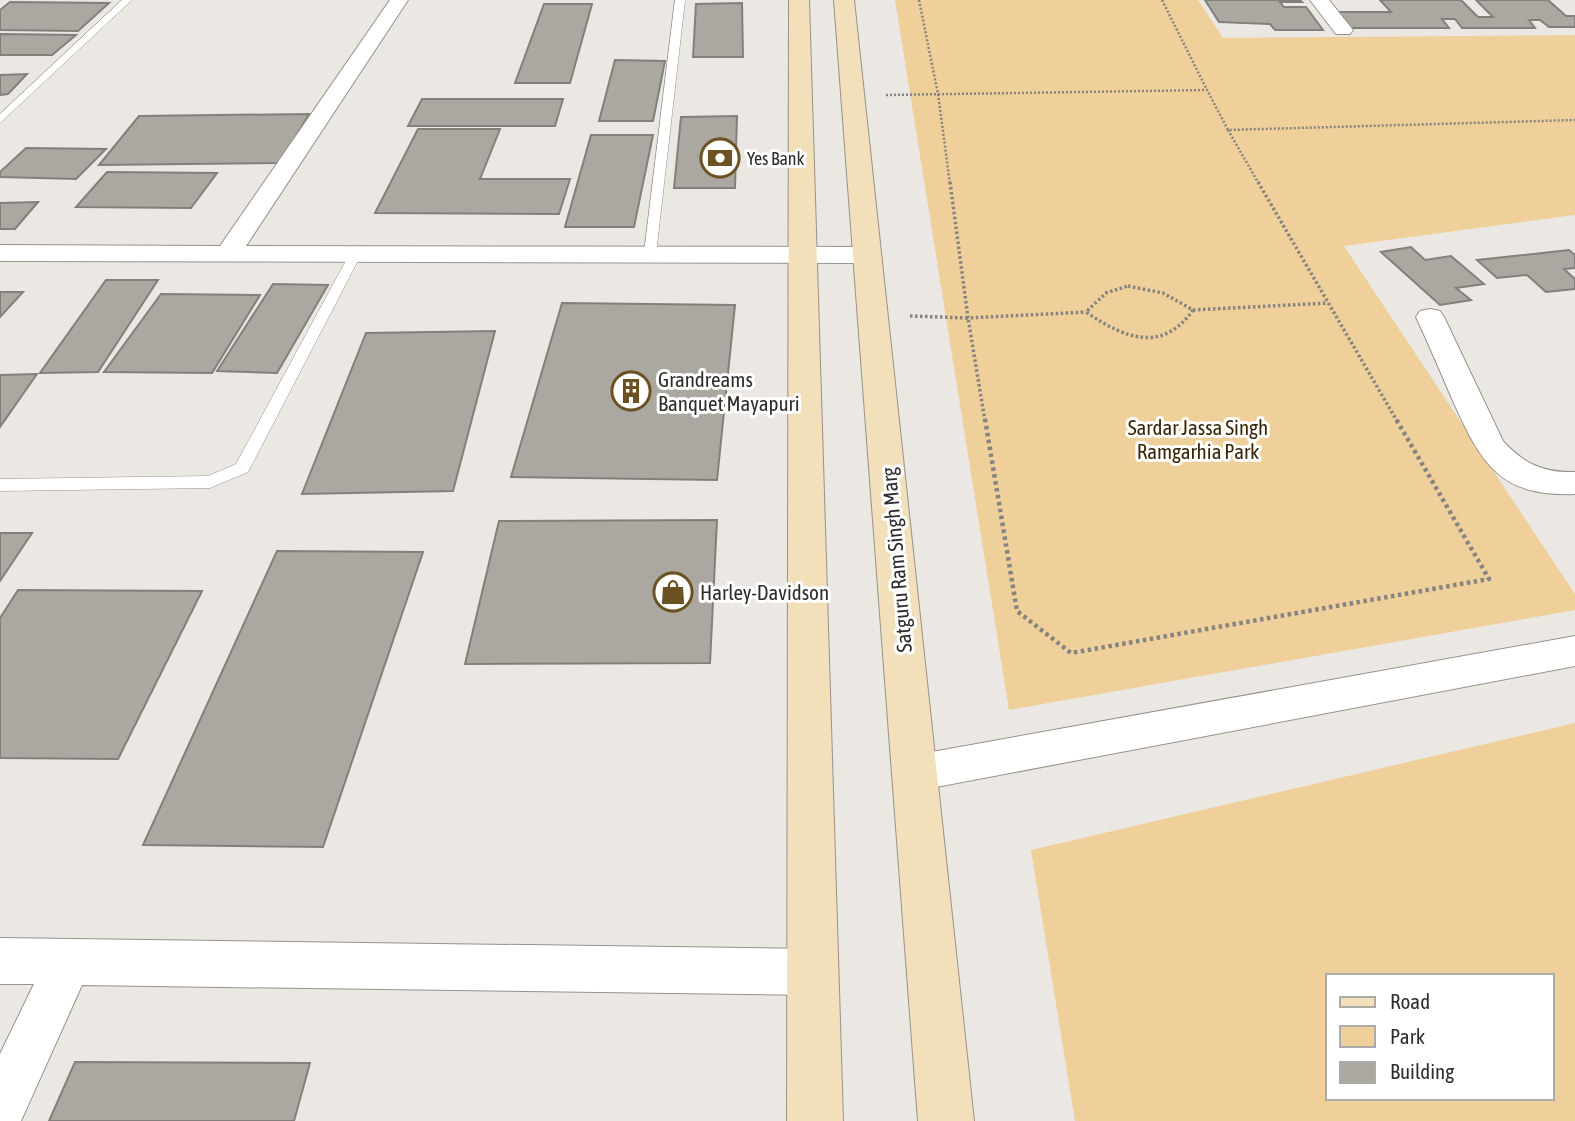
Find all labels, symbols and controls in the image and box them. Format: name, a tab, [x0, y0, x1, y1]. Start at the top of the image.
bank icon: Yes Bank	[699, 137, 741, 179]
place label: Yes Bank	[747, 148, 805, 169]
place label: Grandreams Banquet Mayapuri	[658, 367, 800, 415]
building icon: Grandreams Banquet Mayapuri	[610, 370, 652, 412]
park label: Sardar Jassa Singh Ramgarhia Park	[1128, 415, 1268, 463]
street label: Satguru Ram Singh Marg	[876, 466, 916, 654]
shop icon: Harley-Davidson	[652, 571, 694, 613]
place label: Harley-Davidson	[700, 580, 829, 604]
legend	[1326, 974, 1554, 1100]
text: Road	[1390, 989, 1430, 1013]
text: Park	[1390, 1024, 1425, 1048]
text: Building	[1390, 1059, 1454, 1083]

